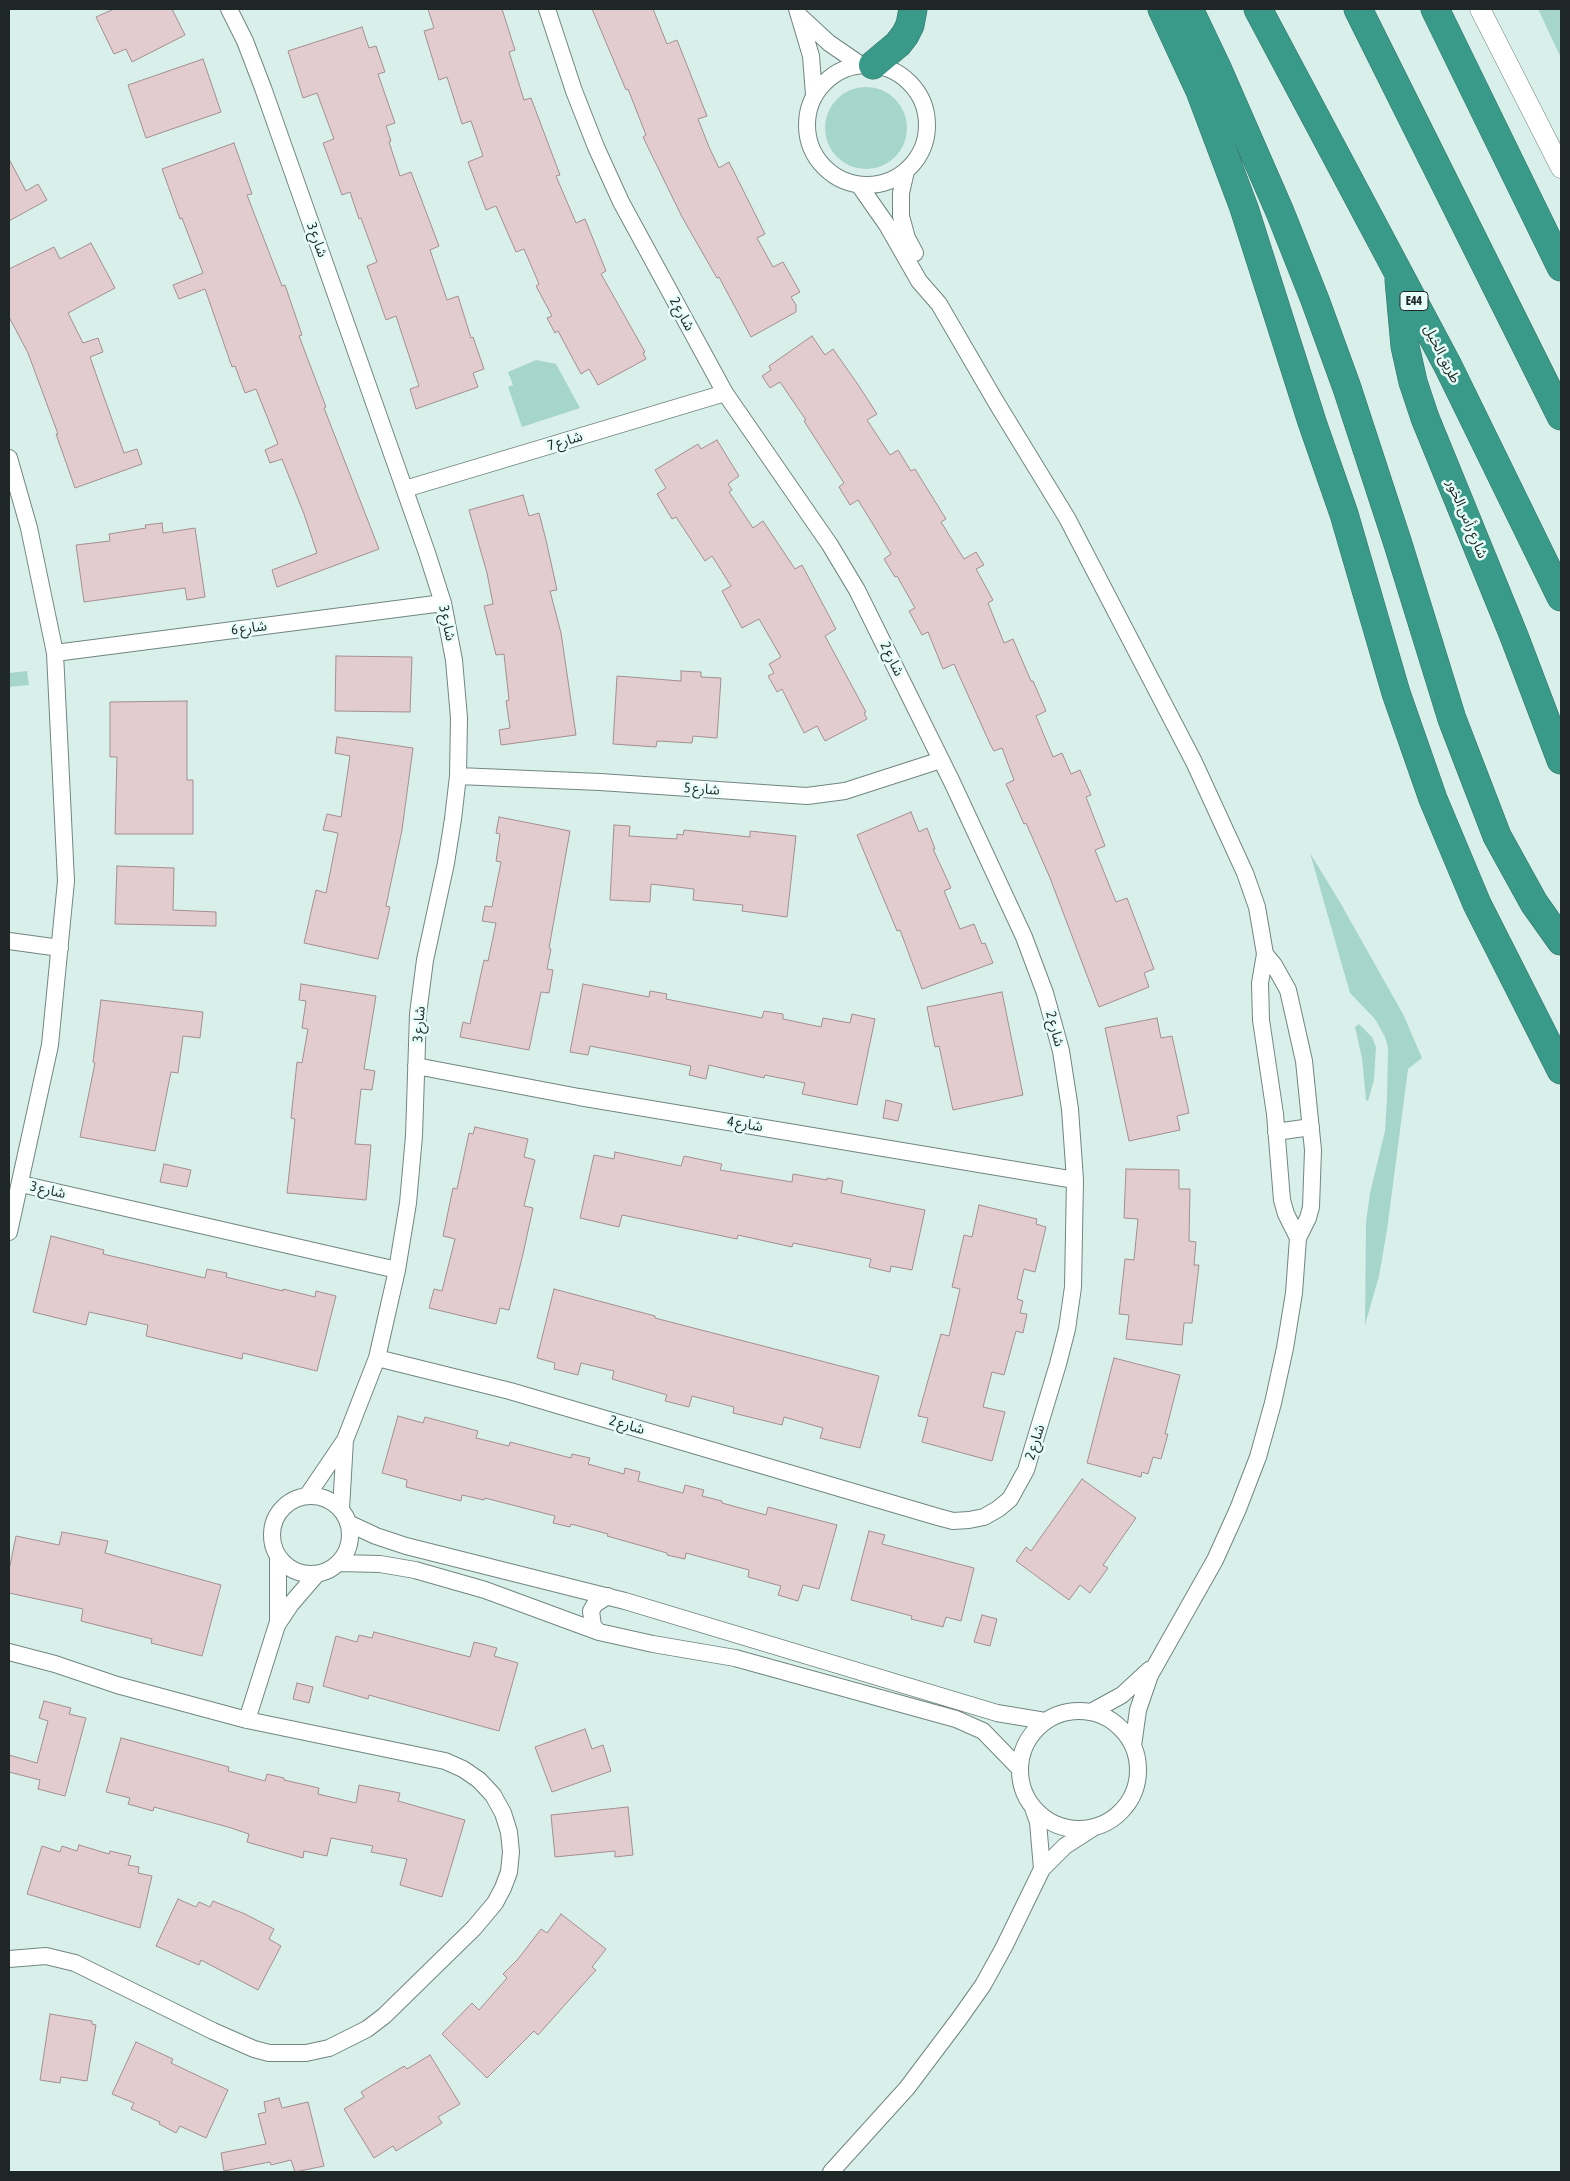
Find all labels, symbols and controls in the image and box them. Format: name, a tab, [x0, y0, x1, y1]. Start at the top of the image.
street label: شارع 3	[303, 220, 331, 260]
road number: E44	[1400, 292, 1428, 310]
street label: شارع 2	[666, 294, 698, 334]
street label: طريق الخيل	[1420, 322, 1464, 386]
street label: شارع 7	[545, 428, 585, 454]
street label: شارع رأس الخور	[1443, 477, 1491, 561]
street label: شارع 3	[435, 604, 459, 642]
street label: شارع 6	[230, 617, 268, 639]
street label: شارع 2	[877, 639, 907, 679]
street label: شارع 5	[684, 779, 720, 799]
street label: شارع 3	[409, 1006, 429, 1042]
street label: شارع 2	[1042, 1010, 1068, 1048]
street label: شارع 4	[726, 1113, 764, 1135]
street label: شارع 3	[29, 1178, 67, 1202]
street label: شارع 2	[607, 1412, 647, 1438]
street label: شارع 2	[1021, 1422, 1049, 1462]

